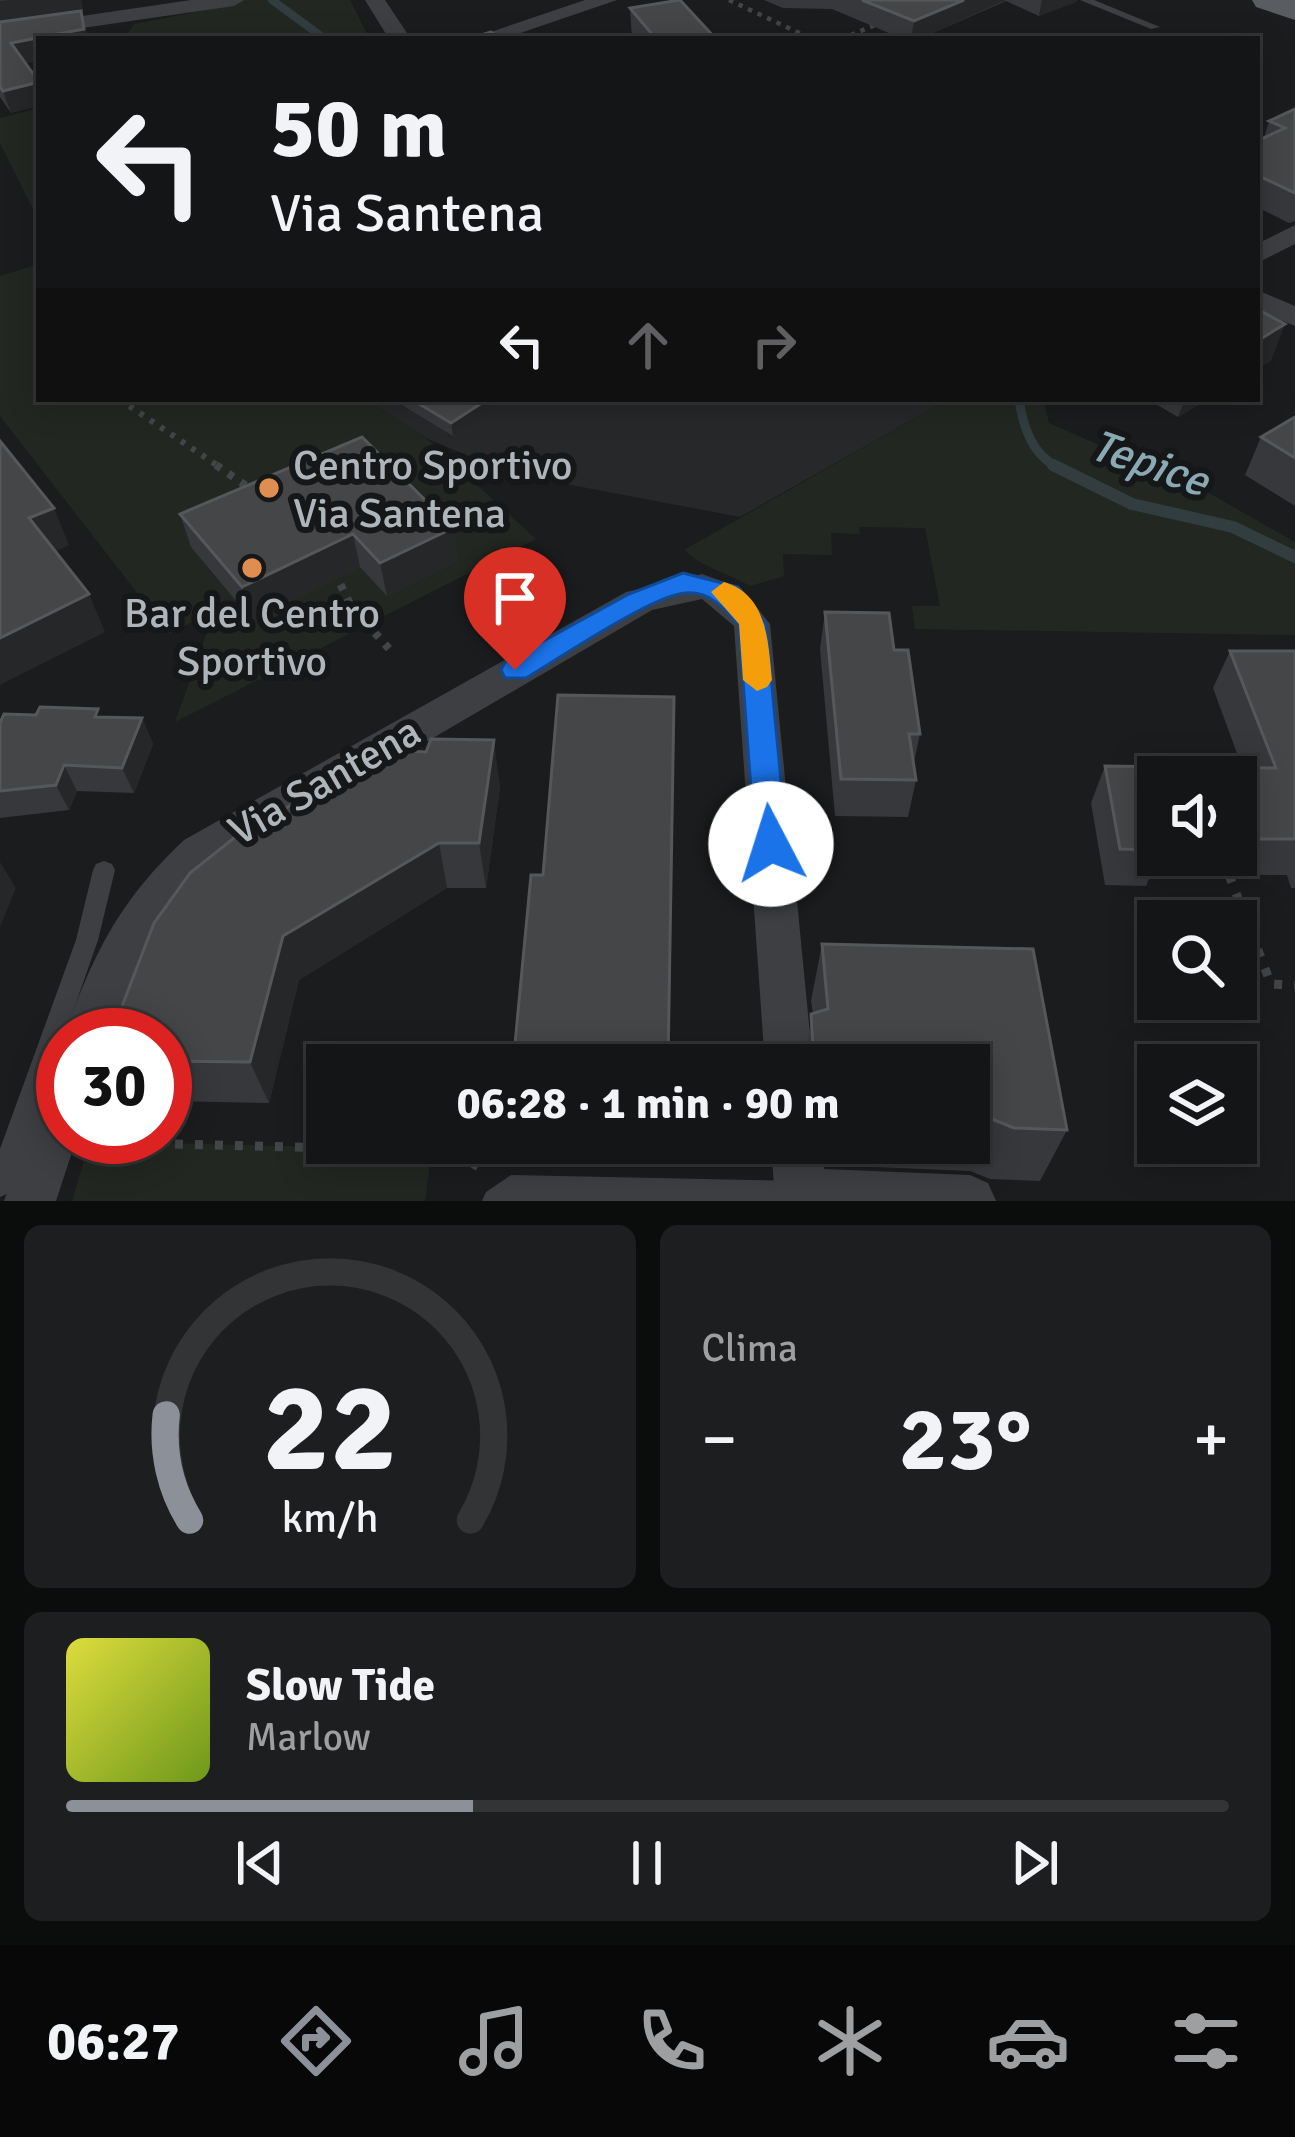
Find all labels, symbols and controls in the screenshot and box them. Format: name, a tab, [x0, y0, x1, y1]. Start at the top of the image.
text: 50 m	[270, 77, 447, 181]
icon: left	[72, 84, 228, 240]
text: Via Santena	[270, 180, 544, 247]
icon: left	[489, 312, 555, 378]
icon: ahead	[615, 312, 681, 378]
icon: right	[741, 312, 807, 378]
water label: Tepice	[1084, 418, 1218, 510]
place label: Centro Sportivo Via Santena	[293, 440, 573, 539]
marker: Centro Sportivo Via Santena	[256, 475, 282, 501]
pin	[464, 547, 566, 670]
marker: Bar del Centro Sportivo	[239, 555, 265, 581]
icon: arrive	[482, 565, 548, 631]
place label: Bar del Centro Sportivo	[124, 588, 380, 687]
street label: Via Santena	[220, 706, 430, 857]
map controls	[1137, 756, 1257, 1164]
button: sound	[1137, 756, 1257, 876]
position arrow	[708, 781, 834, 907]
button: search	[1137, 900, 1257, 1020]
speed limit sign: 30	[36, 1008, 192, 1164]
button: layers	[1137, 1044, 1257, 1164]
text: 06:28 · 1 min · 90 m	[456, 1076, 840, 1131]
text: Clima	[702, 1324, 798, 1372]
text: 22	[262, 1352, 397, 1505]
text: 23°	[899, 1384, 1032, 1495]
text: −	[702, 1399, 737, 1480]
text: +	[1193, 1399, 1229, 1480]
text: km/h	[281, 1491, 378, 1544]
text: Slow Tide	[246, 1658, 435, 1713]
text: Marlow	[246, 1713, 371, 1761]
icon: previous	[227, 1830, 293, 1896]
icon: pause	[614, 1830, 680, 1896]
icon: next	[1002, 1830, 1068, 1896]
icon: directions	[274, 1999, 358, 2083]
icon: music	[452, 1999, 536, 2083]
icon: phone	[630, 1999, 714, 2083]
icon: climate	[808, 1999, 892, 2083]
icon: car	[986, 1999, 1070, 2083]
icon: filters	[1164, 1999, 1248, 2083]
text: 06:27	[47, 2008, 180, 2075]

